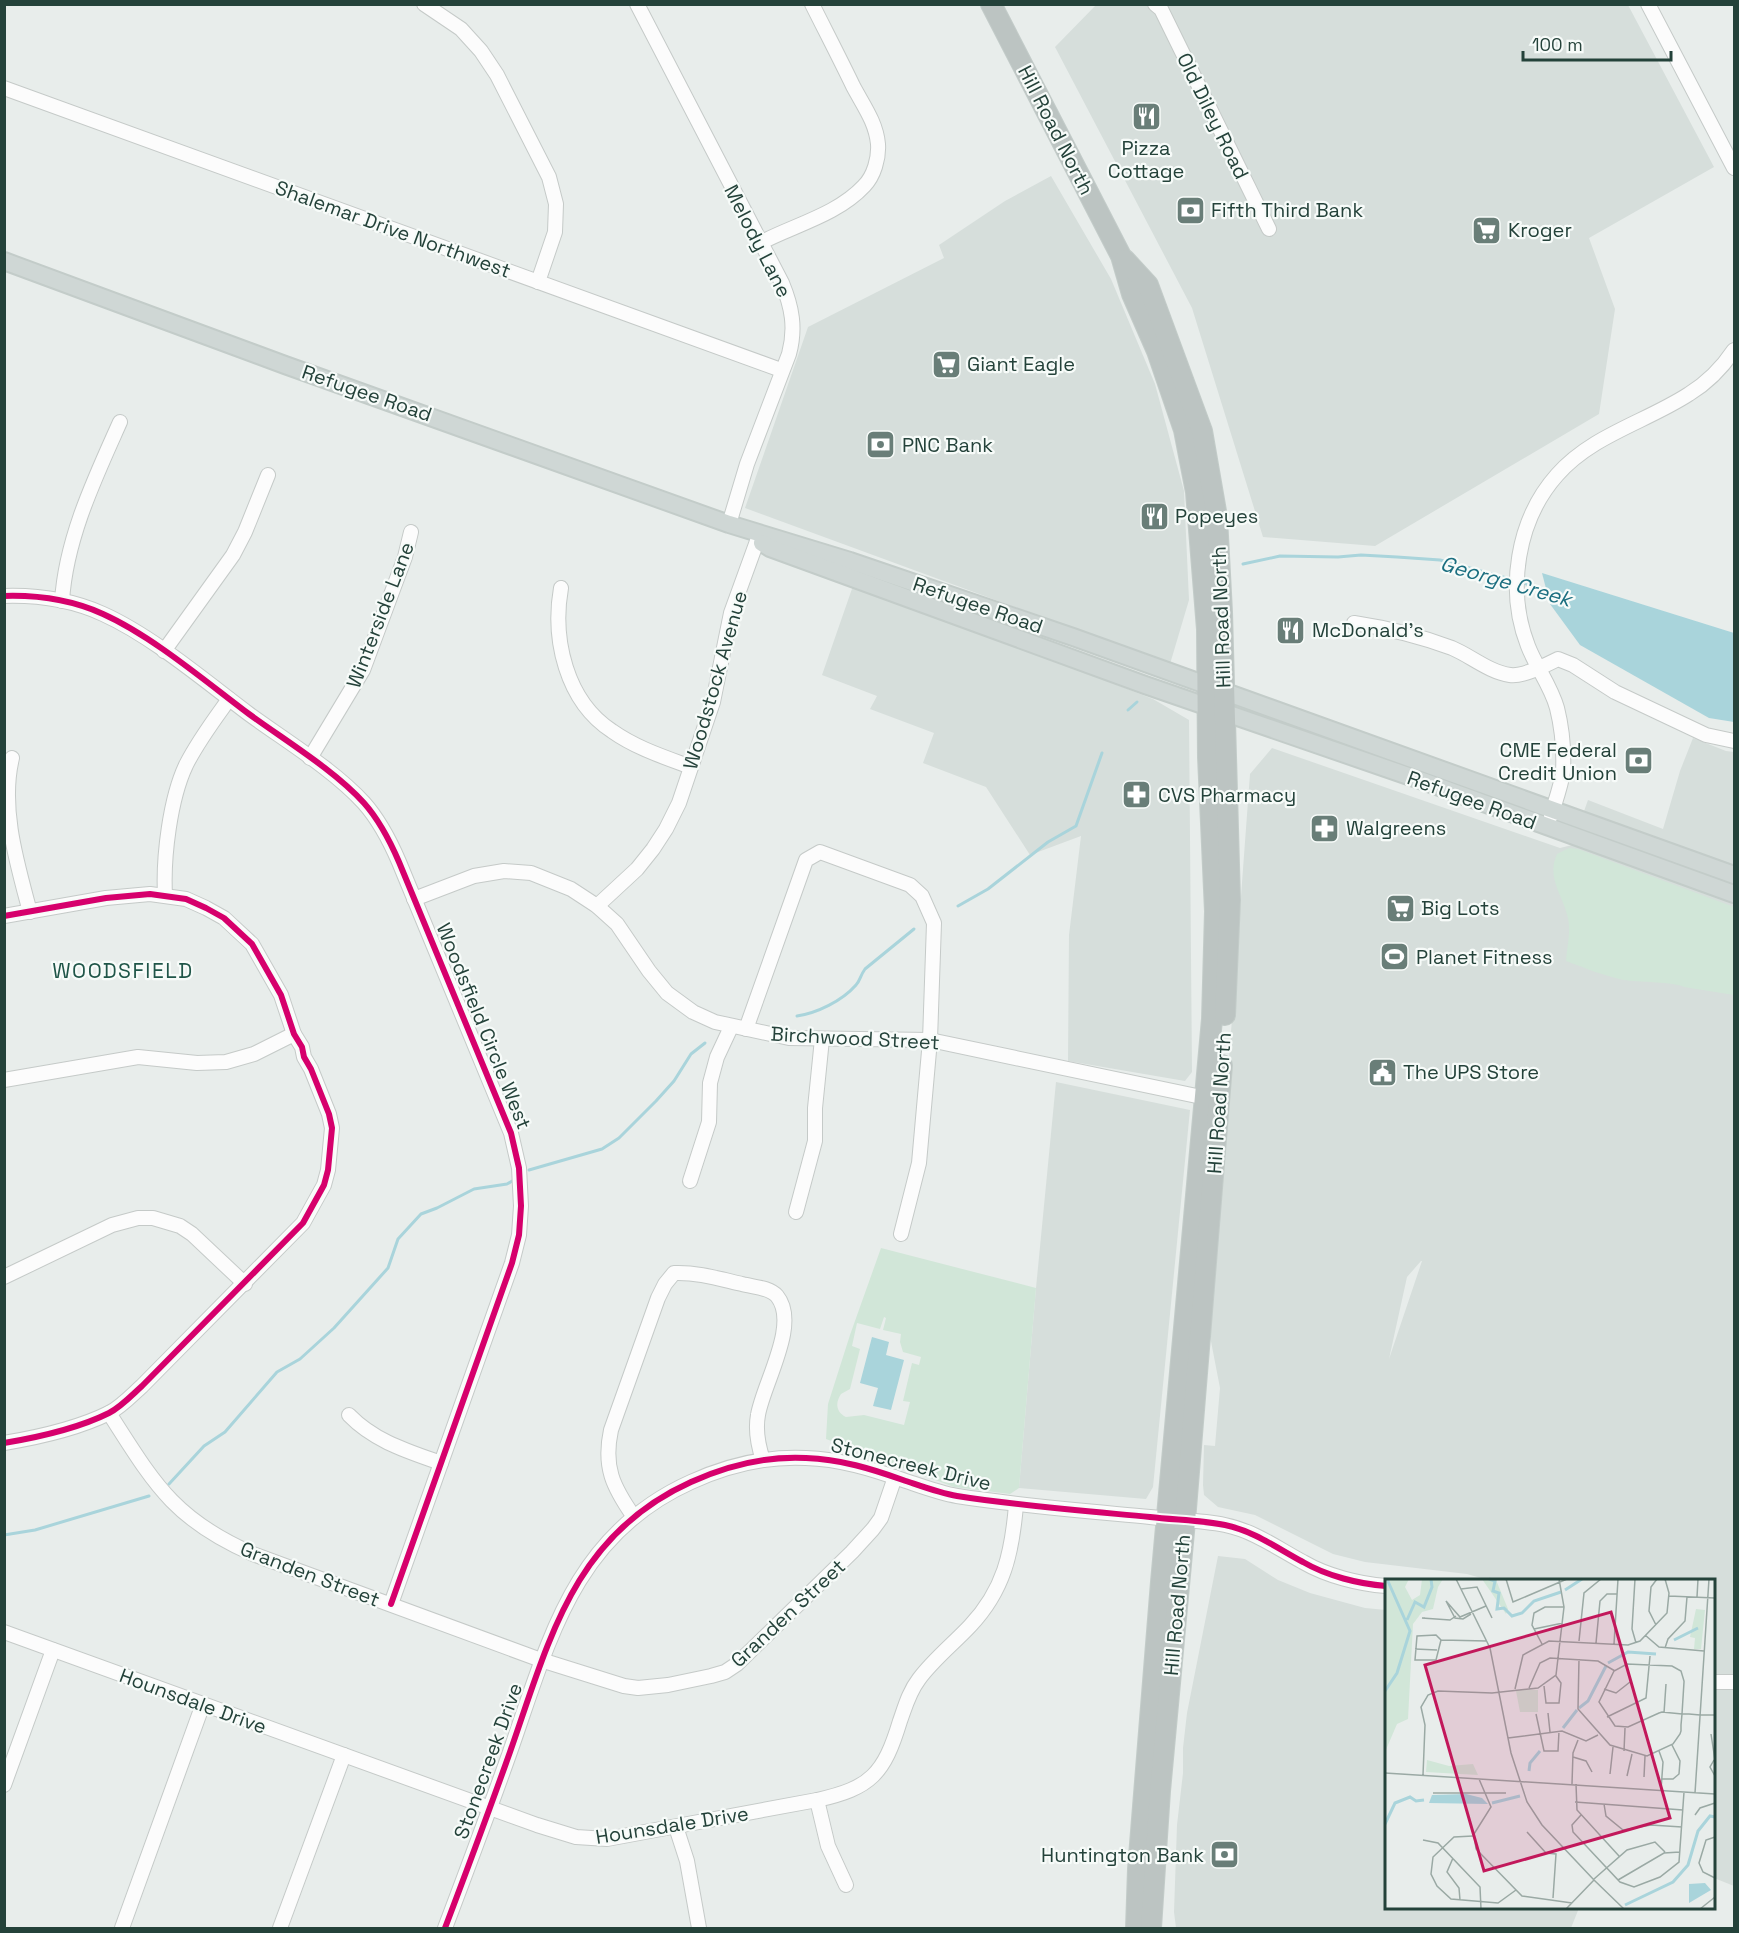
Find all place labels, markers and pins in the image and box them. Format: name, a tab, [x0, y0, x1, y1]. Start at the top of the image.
restaurant icon: Pizza Cottage	[1130, 101, 1162, 133]
place label: Pizza Cottage	[1108, 135, 1184, 184]
bank icon: Fifth Third Bank	[1174, 194, 1206, 226]
place label: Fifth Third Bank	[1211, 197, 1363, 223]
supermarket icon: Kroger	[1471, 214, 1503, 246]
place label: Kroger	[1508, 217, 1572, 243]
supermarket icon: Giant Eagle	[930, 348, 962, 380]
place label: Giant Eagle	[967, 351, 1075, 377]
bank icon: PNC Bank	[865, 429, 897, 461]
place label: PNC Bank	[902, 432, 993, 458]
restaurant icon: Popeyes	[1138, 500, 1170, 532]
place label: Popeyes	[1175, 503, 1258, 529]
restaurant icon: McDonald's	[1275, 614, 1307, 646]
place label: McDonald's	[1312, 617, 1424, 643]
place label: CME Federal Credit Union	[1498, 737, 1617, 786]
bank icon: CME Federal Credit Union	[1622, 745, 1654, 777]
pharmacy icon: CVS Pharmacy	[1121, 779, 1153, 811]
place label: CVS Pharmacy	[1158, 782, 1296, 808]
pharmacy icon: Walgreens	[1309, 812, 1341, 844]
place label: Walgreens	[1346, 815, 1446, 841]
supermarket icon: Big Lots	[1384, 892, 1416, 924]
place label: Big Lots	[1421, 895, 1500, 921]
sports icon: Planet Fitness	[1379, 941, 1411, 973]
place label: Planet Fitness	[1416, 944, 1553, 970]
public building icon: The UPS Store	[1366, 1056, 1398, 1088]
place label: The UPS Store	[1403, 1059, 1539, 1085]
bank icon: Huntington Bank	[1209, 1839, 1241, 1871]
place label: Huntington Bank	[1041, 1842, 1204, 1868]

